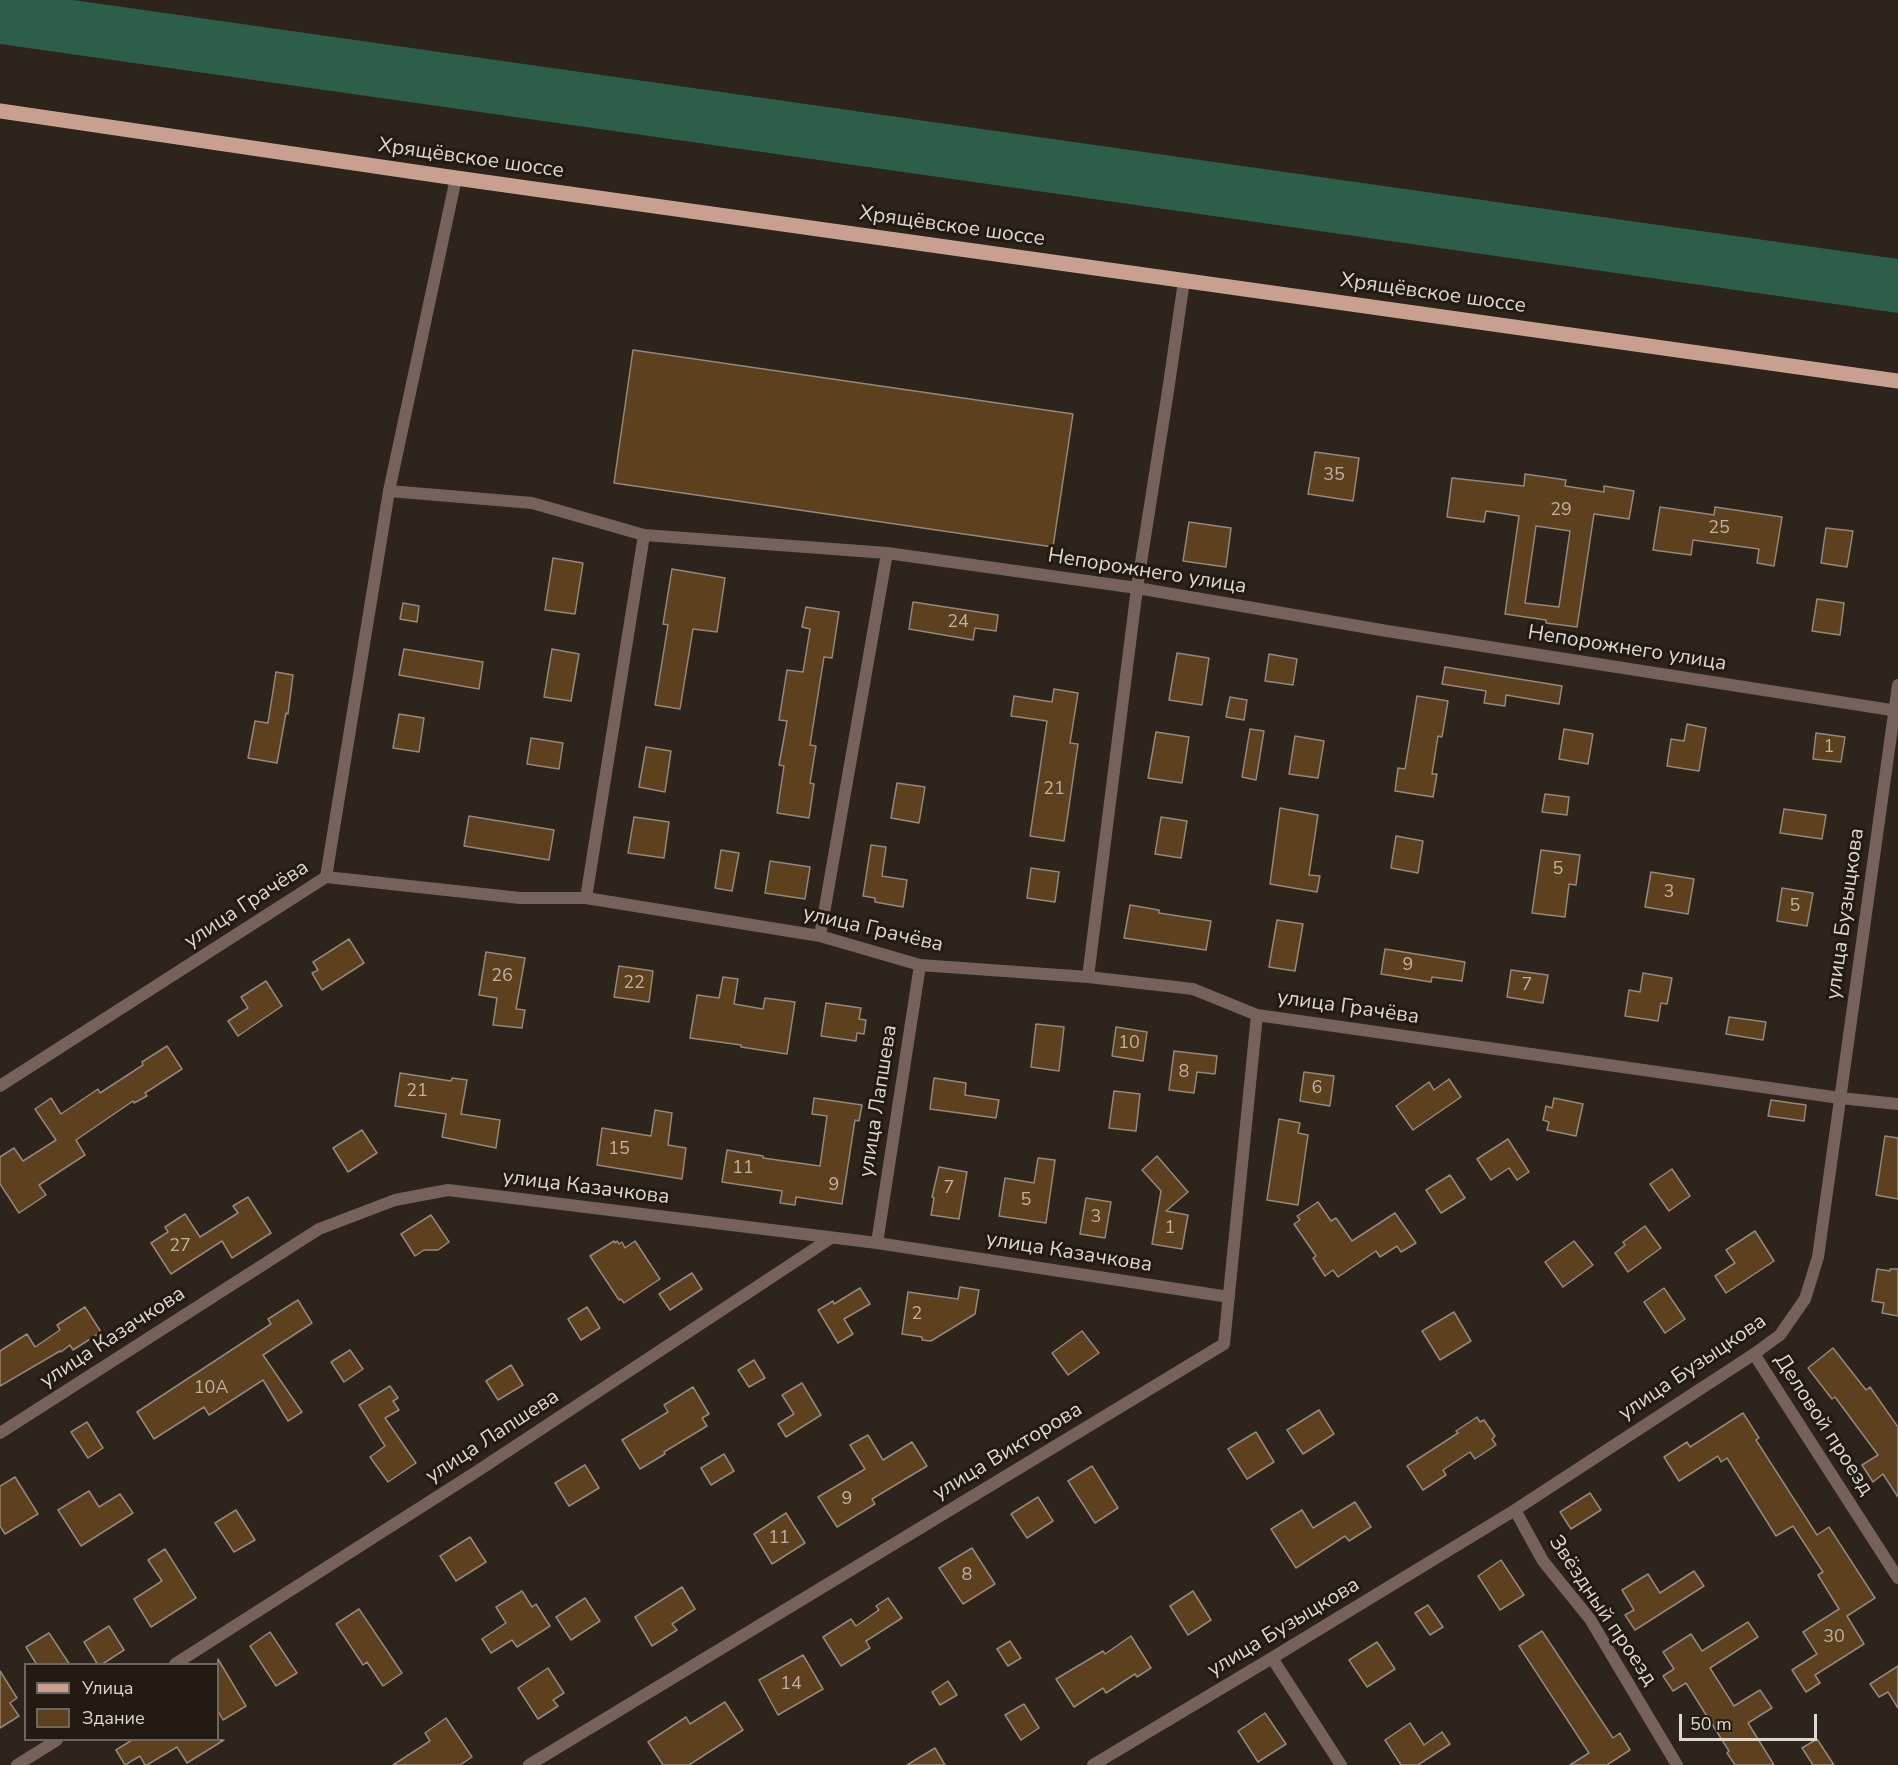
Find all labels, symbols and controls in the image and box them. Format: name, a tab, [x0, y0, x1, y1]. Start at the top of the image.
street label: Хрящёвское шоссе	[377, 133, 565, 185]
street label: Хрящёвское шоссе	[858, 201, 1046, 253]
street label: Хрящёвское шоссе	[1339, 268, 1527, 320]
house number: 35	[1323, 465, 1345, 487]
house number: 29	[1550, 500, 1572, 522]
house number: 25	[1708, 518, 1730, 540]
street label: Непорожнего улица	[1046, 544, 1248, 600]
house number: 24	[947, 612, 969, 634]
street label: Непорожнего улица	[1526, 621, 1728, 677]
house number: 1	[1824, 737, 1834, 759]
house number: 21	[1043, 779, 1065, 801]
street label: улица Бузыцкова	[1821, 827, 1871, 1001]
street label: улица Грачёва	[180, 855, 314, 955]
house number: 5	[1553, 859, 1563, 881]
house number: 3	[1664, 882, 1674, 904]
house number: 5	[1790, 896, 1800, 918]
street label: улица Грачёва	[800, 902, 946, 958]
house number: 9	[1403, 955, 1413, 977]
house number: 26	[491, 966, 513, 988]
house number: 22	[623, 973, 645, 995]
house number: 7	[1522, 975, 1532, 997]
street label: улица Грачёва	[1275, 986, 1421, 1030]
street label: улица Лапшева	[855, 1023, 903, 1179]
house number: 10	[1118, 1033, 1140, 1055]
house number: 8	[1179, 1062, 1189, 1084]
house number: 6	[1312, 1078, 1322, 1100]
house number: 21	[406, 1081, 428, 1103]
house number: 15	[608, 1139, 630, 1161]
house number: 11	[732, 1158, 754, 1180]
street label: улица Казачкова	[501, 1165, 671, 1211]
house number: 9	[829, 1175, 839, 1197]
house number: 7	[944, 1178, 954, 1200]
house number: 5	[1021, 1190, 1031, 1212]
house number: 3	[1091, 1207, 1101, 1229]
house number: 1	[1165, 1218, 1175, 1240]
street label: улица Казачкова	[984, 1227, 1154, 1279]
house number: 27	[169, 1236, 191, 1258]
street label: улица Казачкова	[36, 1282, 190, 1394]
house number: 2	[912, 1304, 922, 1326]
street label: улица Бузыцкова	[1614, 1309, 1772, 1427]
street label: Деловой проезд	[1768, 1349, 1878, 1501]
house number: 10А	[194, 1378, 228, 1400]
street label: улица Лапшева	[422, 1384, 564, 1490]
street label: улица Викторова	[929, 1397, 1087, 1507]
house number: 9	[842, 1489, 852, 1511]
house number: 11	[768, 1528, 790, 1550]
street label: Звёздный проезд	[1542, 1531, 1662, 1691]
house number: 8	[962, 1565, 972, 1587]
street label: улица Бузыцкова	[1203, 1573, 1365, 1683]
house number: 30	[1823, 1627, 1845, 1649]
legend	[24, 1663, 219, 1741]
house number: 14	[780, 1674, 802, 1696]
text: Улица	[82, 1676, 133, 1700]
scale bar	[1682, 1702, 1820, 1740]
text: Здание	[82, 1706, 145, 1730]
text: 50 m	[1690, 1712, 1732, 1736]

